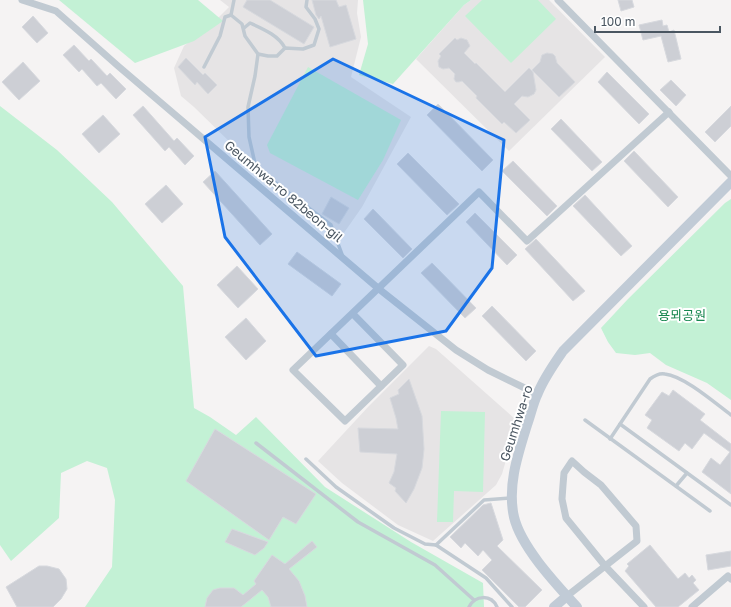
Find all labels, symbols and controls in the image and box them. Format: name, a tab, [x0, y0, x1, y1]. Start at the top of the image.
scale bar	[595, 8, 720, 34]
text: 100 m	[601, 14, 635, 29]
street label: Geumhwa-ro 82beon-gil	[221, 137, 347, 245]
park label: 용뫼공원	[658, 307, 706, 323]
street label: Geumhwa-ro	[496, 383, 536, 463]

